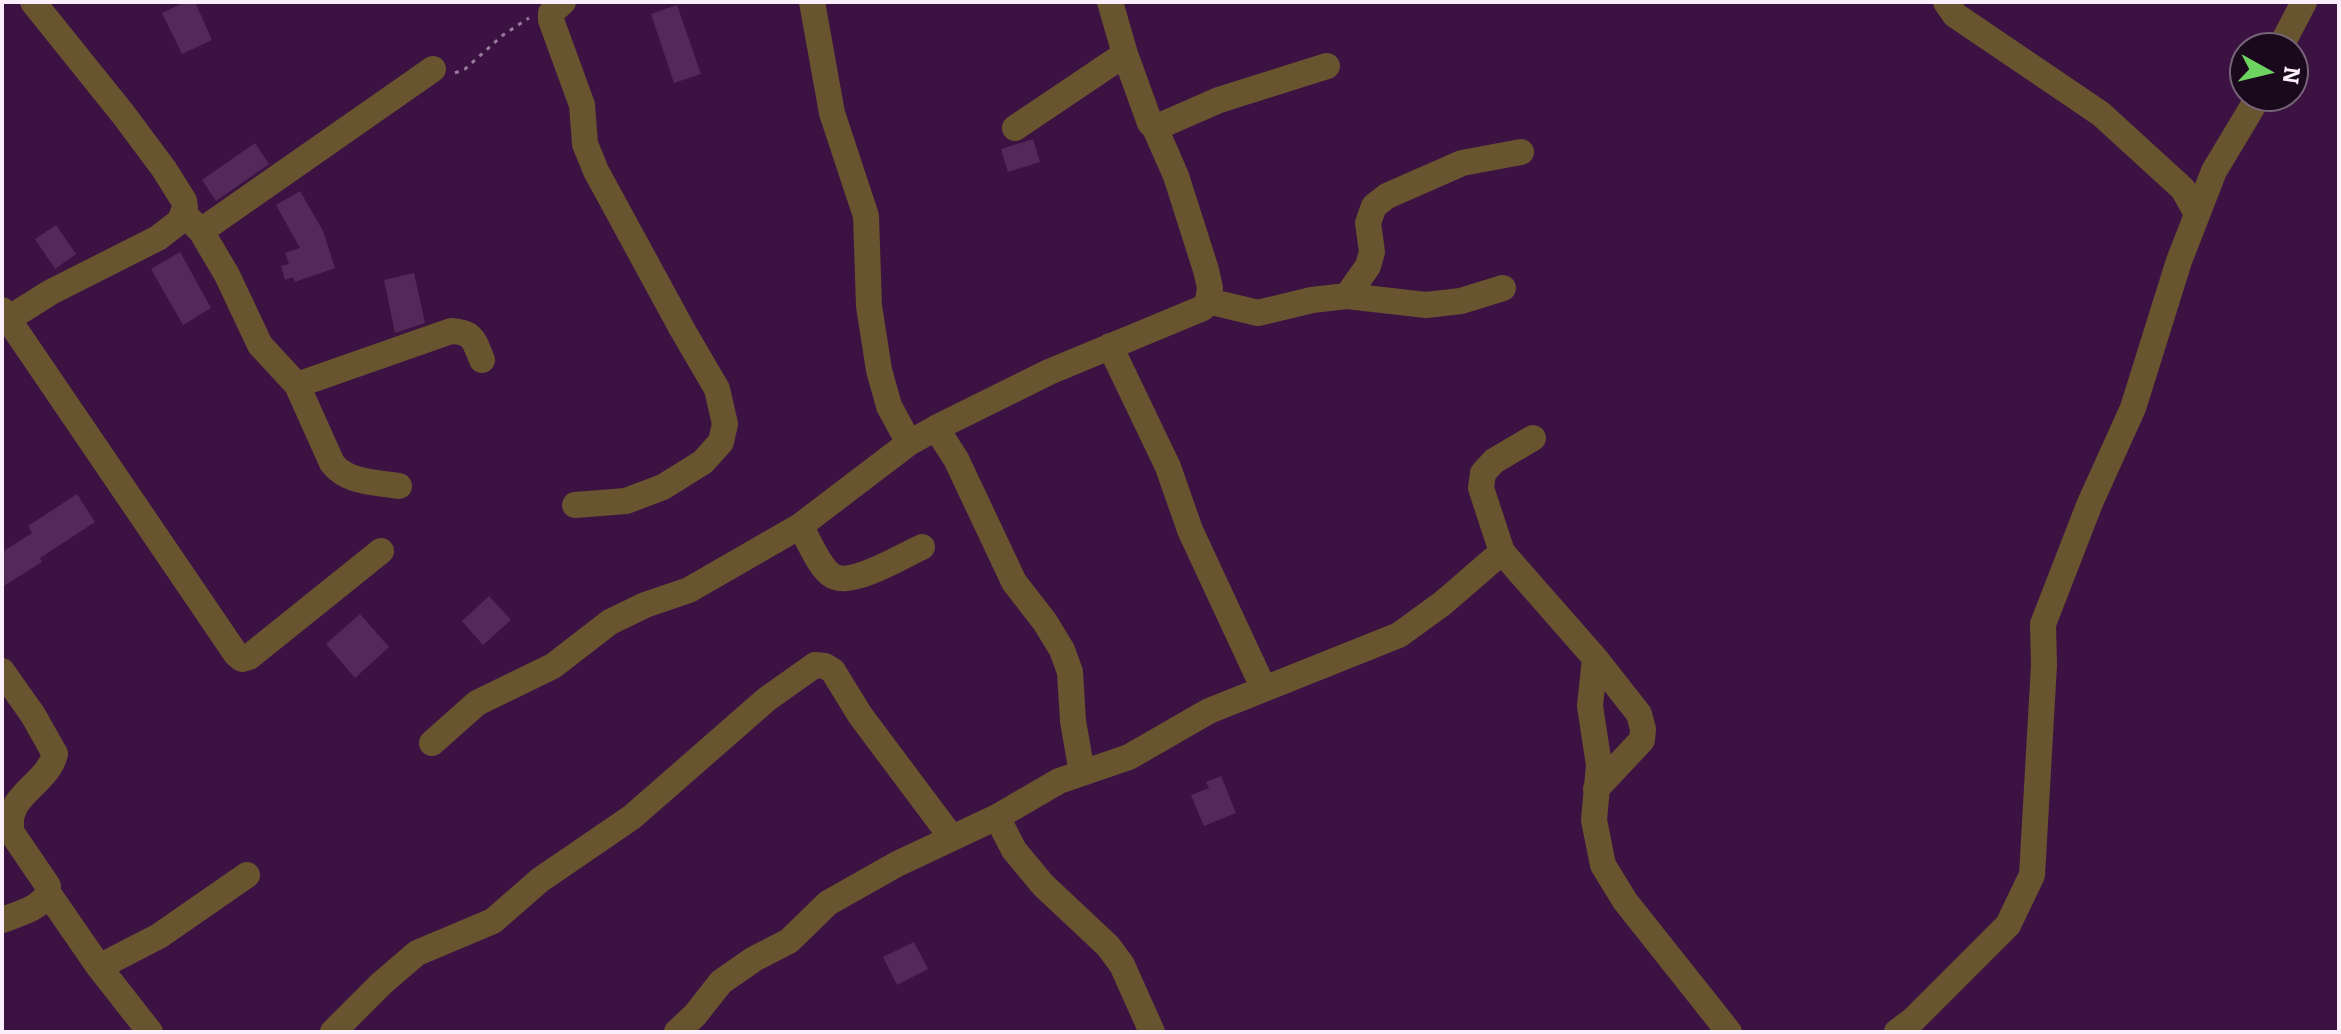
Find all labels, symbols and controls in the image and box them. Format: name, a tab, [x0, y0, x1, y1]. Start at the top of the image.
north arrow	[2229, 32, 2309, 112]
text: N	[2277, 65, 2306, 85]

